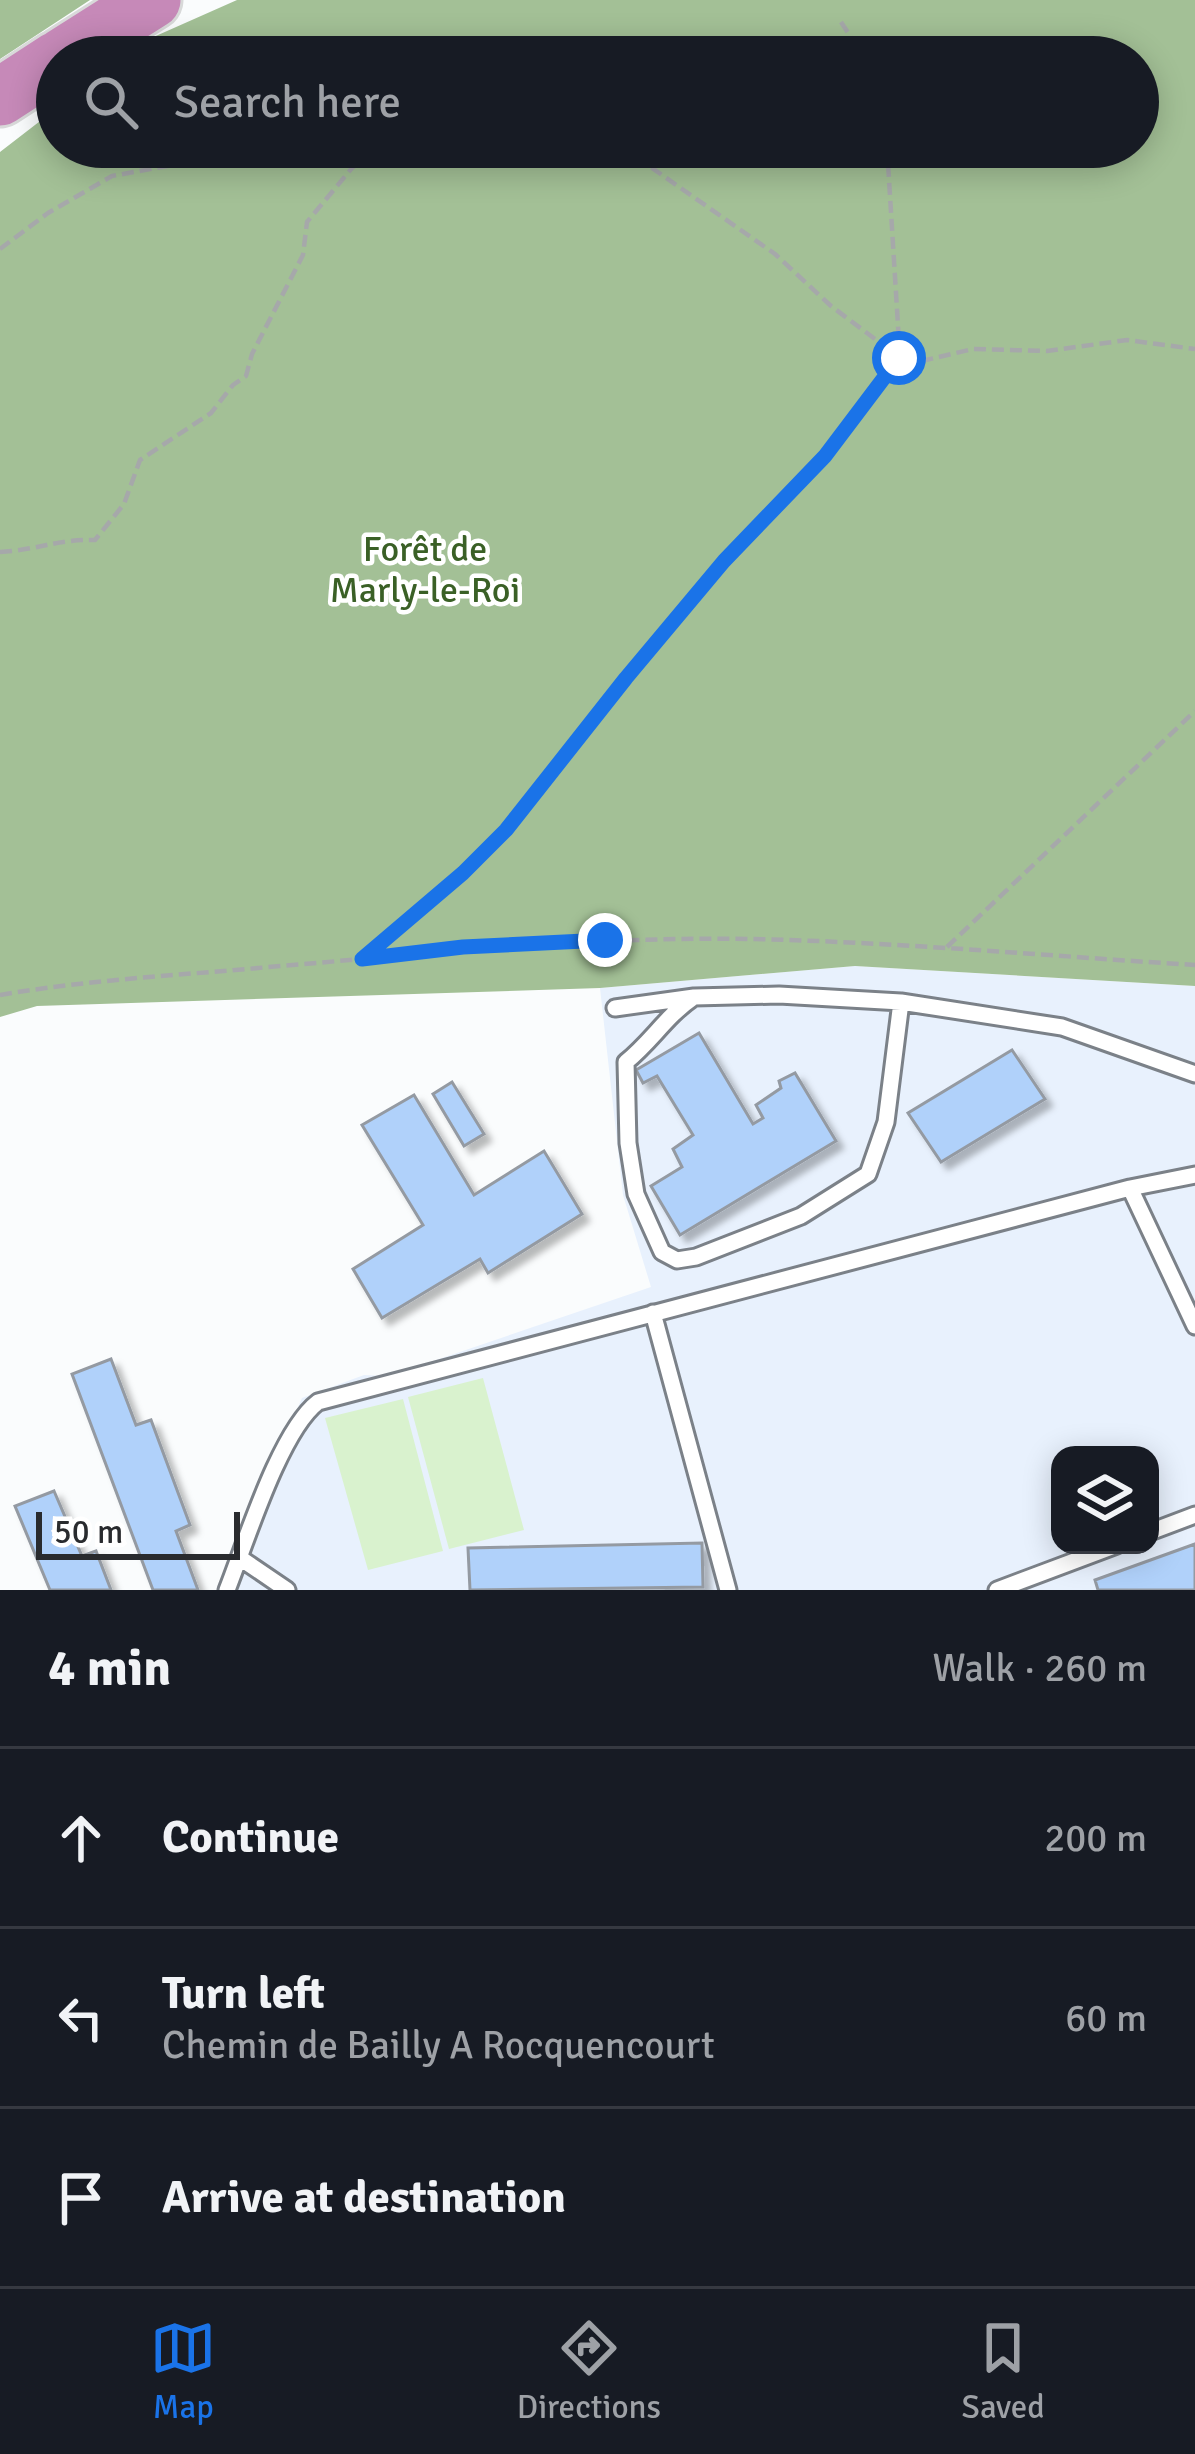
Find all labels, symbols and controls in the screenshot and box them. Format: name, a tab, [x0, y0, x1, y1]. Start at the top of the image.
search box	[36, 36, 1159, 168]
icon: search	[78, 69, 144, 135]
text: Search here	[174, 75, 401, 130]
route start	[872, 331, 926, 385]
park label: Forêt de Marly-le-Roi	[330, 527, 520, 613]
route end	[578, 913, 632, 967]
map controls	[1051, 1446, 1159, 1554]
button: layers	[1051, 1446, 1159, 1554]
scale bar	[36, 1506, 240, 1559]
text: 50 m	[54, 1512, 123, 1553]
text: 4 min	[48, 1637, 171, 1700]
text: Walk · 260 m	[933, 1644, 1147, 1692]
icon: ahead	[48, 1805, 114, 1871]
text: Continue	[162, 1810, 339, 1865]
text: 200 m	[1044, 1814, 1147, 1862]
text: Turn left	[162, 1966, 325, 2021]
icon: left	[48, 1985, 114, 2051]
text: 60 m	[1065, 1994, 1147, 2042]
text: Chemin de Bailly A Rocquencourt	[162, 2021, 715, 2069]
icon: arrive	[48, 2165, 114, 2231]
text: Arrive at destination	[162, 2170, 566, 2225]
tab: Map	[150, 2315, 216, 2428]
tab: Directions	[517, 2315, 661, 2428]
tab: Saved	[962, 2315, 1045, 2428]

